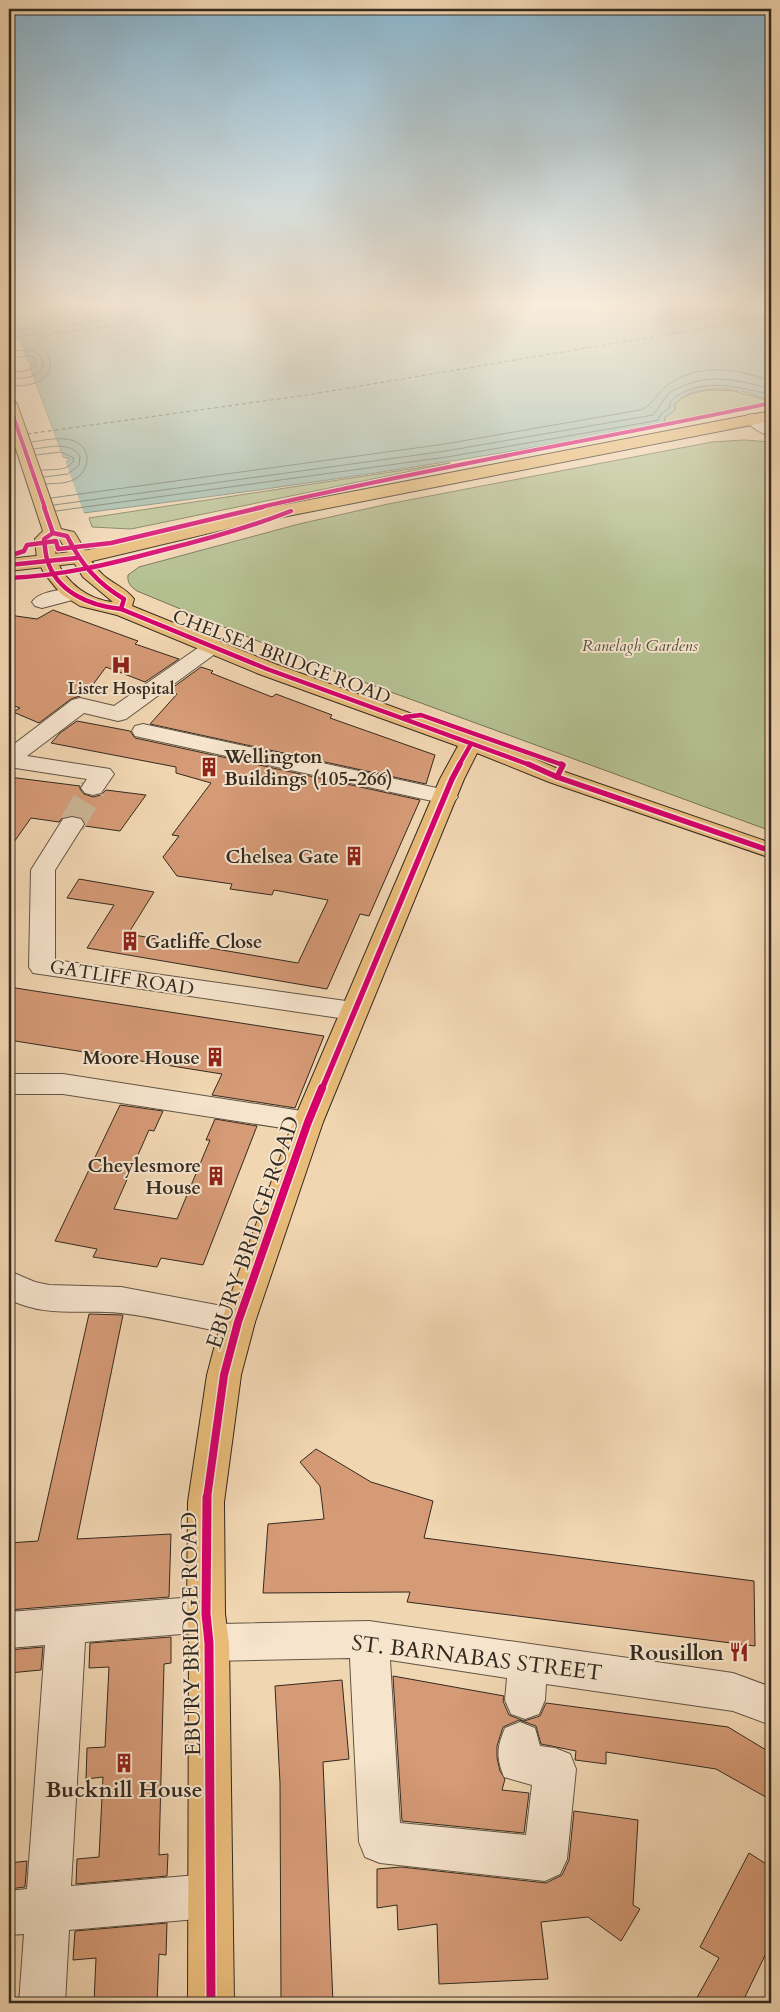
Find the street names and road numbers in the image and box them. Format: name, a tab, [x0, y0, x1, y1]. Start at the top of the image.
street label: CHELSEA BRIDGE ROAD	[169, 603, 395, 711]
street label: GATLIFF ROAD	[48, 954, 196, 1002]
street label: EBURY BRIDGE ROAD	[199, 1112, 307, 1353]
street label: EBURY BRIDGE ROAD	[174, 1512, 208, 1756]
street label: ST. BARNABAS STREET	[350, 1628, 604, 1688]

